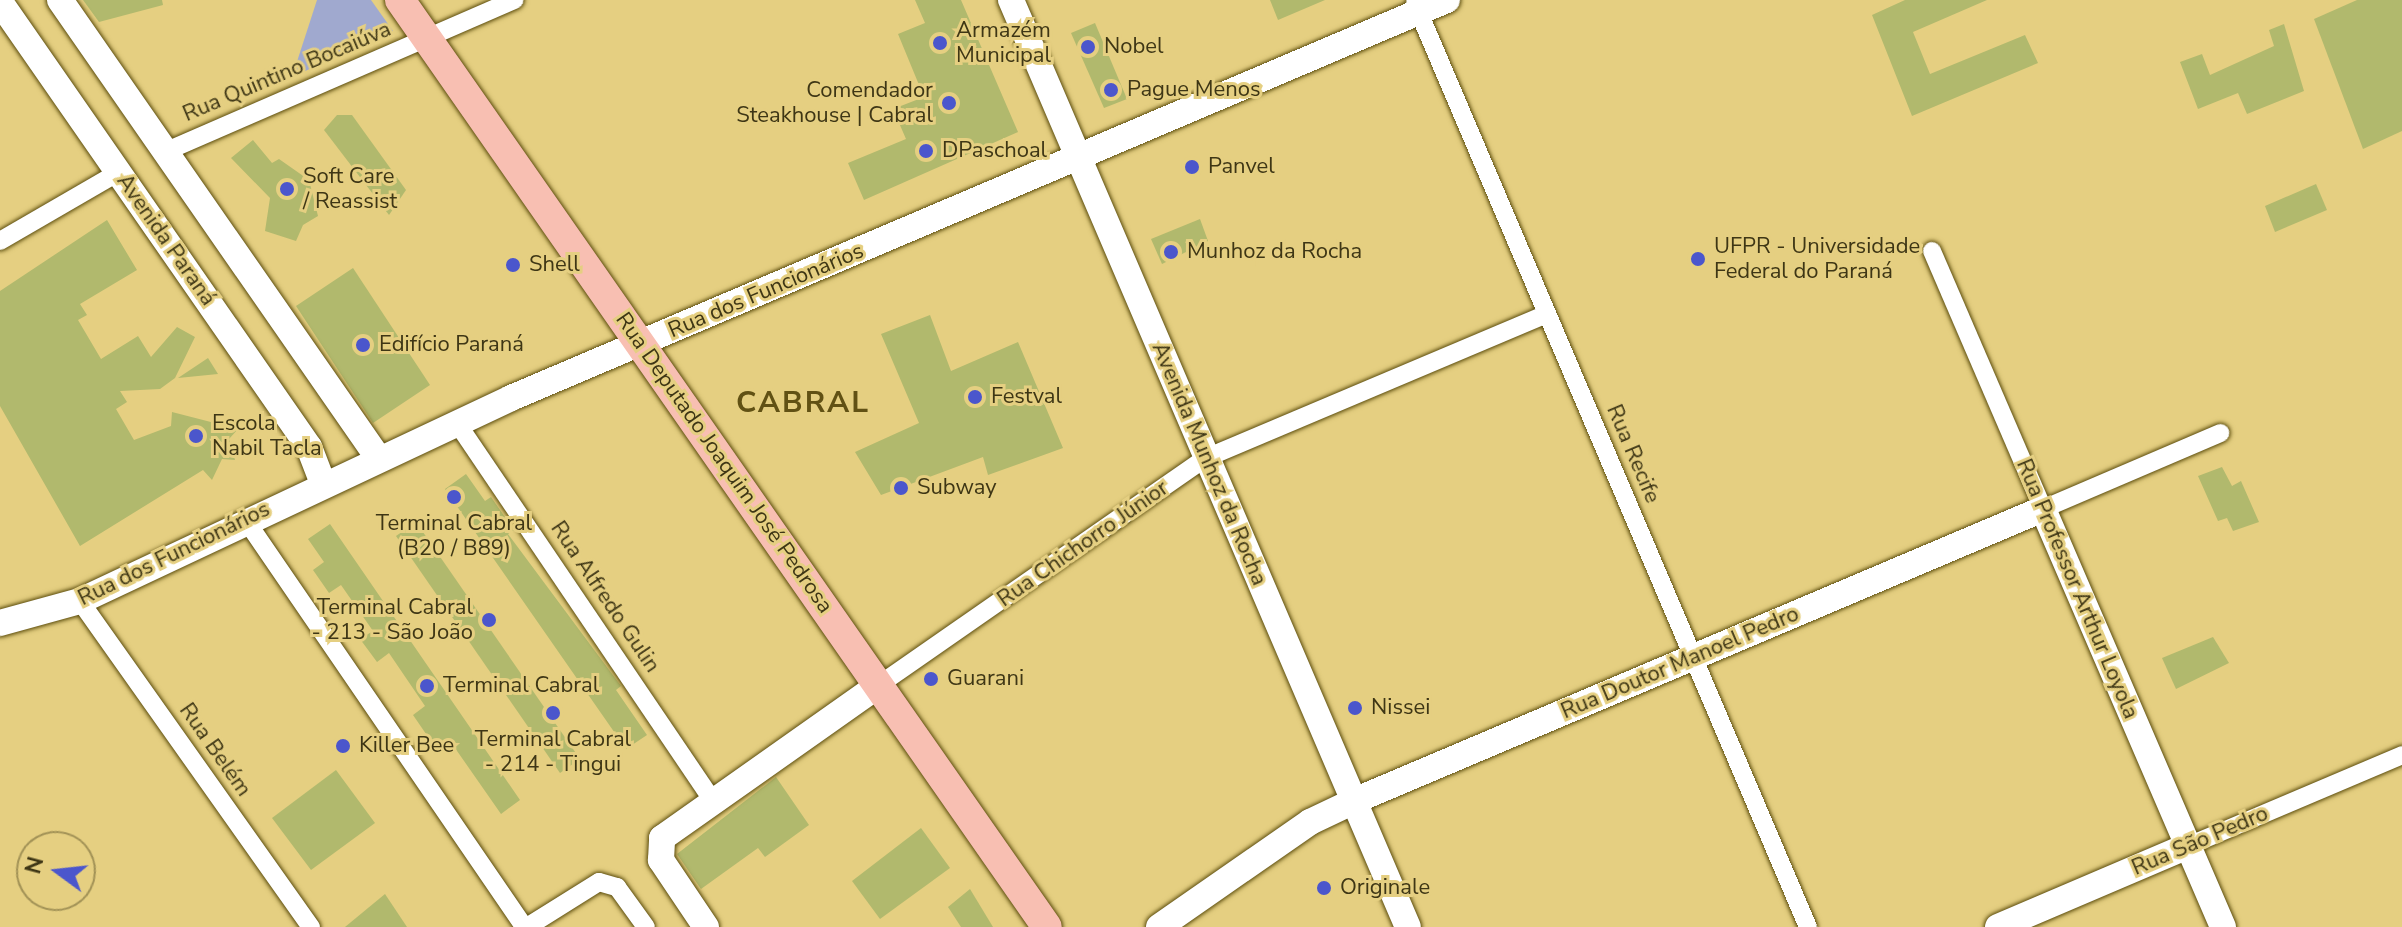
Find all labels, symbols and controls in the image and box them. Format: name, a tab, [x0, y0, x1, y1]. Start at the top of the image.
street label: Rua Quintino Bocaiúva	[179, 16, 395, 128]
place label: Armazém Municipal	[956, 17, 1051, 68]
marker: Armazém Municipal	[931, 34, 949, 52]
place label: Nobel	[1104, 34, 1164, 60]
marker: Nobel	[1079, 38, 1097, 56]
place label: Comendador Steakhouse | Cabral	[736, 77, 933, 128]
place label: Pague Menos	[1127, 77, 1260, 103]
marker: Pague Menos	[1102, 81, 1120, 99]
marker: Comendador Steakhouse | Cabral	[940, 94, 958, 112]
place label: DPaschoal	[942, 138, 1047, 164]
marker: DPaschoal	[917, 142, 935, 160]
place label: Panvel	[1208, 154, 1275, 180]
marker: Panvel	[1183, 158, 1201, 176]
place label: Soft Care / Reassist	[303, 163, 397, 214]
street label: Avenida Paraná	[111, 169, 221, 311]
marker: Soft Care / Reassist	[278, 180, 296, 198]
place label: UFPR - Universidade Federal do Paraná	[1714, 233, 1920, 284]
street label: Rua dos Funcionários	[664, 238, 868, 344]
place label: Munhoz da Rocha	[1187, 239, 1362, 265]
marker: Munhoz da Rocha	[1162, 243, 1180, 261]
marker: UFPR - Universidade Federal do Paraná	[1689, 250, 1707, 268]
place label: Shell	[529, 252, 580, 278]
marker: Shell	[504, 256, 522, 274]
street label: Rua Deputado Joaquim José Pedrosa	[610, 308, 838, 618]
place label: Edifício Paraná	[379, 332, 524, 358]
marker: Edifício Paraná	[354, 336, 372, 354]
street label: Avenida Munhoz da Rocha	[1146, 339, 1272, 589]
place label: Festval	[991, 384, 1062, 410]
district label: CABRAL	[736, 385, 870, 421]
marker: Festval	[966, 388, 984, 406]
street label: Rua Recife	[1600, 401, 1666, 507]
place label: Escola Nabil Tacla	[212, 410, 322, 462]
marker: Escola Nabil Tacla	[187, 427, 205, 445]
street label: Rua Professor Arthur Loyola	[2010, 455, 2144, 723]
place label: Subway	[917, 475, 997, 501]
street label: Rua Chichorro Júnior	[993, 475, 1173, 613]
marker: Subway	[892, 479, 910, 497]
marker: Terminal Cabral (B20 / B89)	[445, 488, 463, 506]
street label: Rua dos Funcionários	[74, 496, 274, 612]
place label: Terminal Cabral (B20 / B89)	[376, 510, 532, 562]
street label: Rua Alfredo Gulin	[545, 516, 665, 678]
place label: Terminal Cabral - 213 - São João	[311, 594, 473, 646]
street label: Rua Doutor Manoel Pedro	[1557, 601, 1803, 725]
marker: Terminal Cabral - 213 - São João	[480, 611, 498, 629]
place label: Guarani	[947, 666, 1024, 692]
marker: Guarani	[922, 670, 940, 688]
place label: Terminal Cabral	[443, 673, 599, 699]
marker: Terminal Cabral	[418, 677, 436, 695]
place label: Nissei	[1371, 695, 1430, 721]
street label: Rua Belém	[173, 698, 257, 802]
marker: Nissei	[1346, 699, 1364, 717]
marker: Terminal Cabral - 214 - Tingui	[544, 704, 562, 722]
place label: Terminal Cabral - 214 - Tingui	[475, 726, 631, 778]
place label: Killer Bee	[359, 733, 454, 759]
marker: Killer Bee	[334, 737, 352, 755]
street label: Rua São Pedro	[2128, 800, 2272, 882]
north arrow	[16, 831, 96, 911]
text: N	[18, 853, 51, 877]
place label: Originale	[1340, 875, 1430, 901]
marker: Originale	[1315, 879, 1333, 897]

